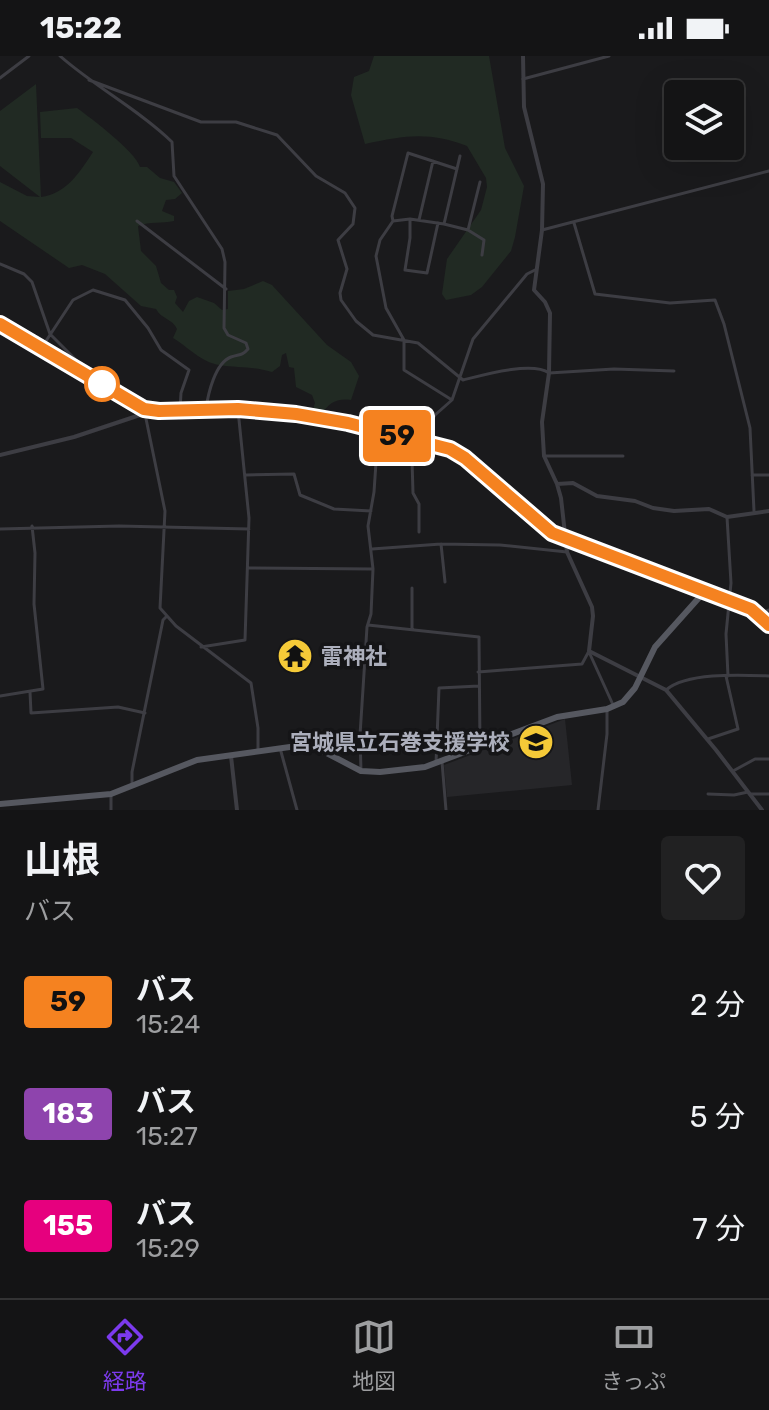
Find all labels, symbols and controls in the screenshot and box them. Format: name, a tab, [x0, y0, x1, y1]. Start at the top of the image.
text: 15:22	[40, 10, 122, 46]
map controls	[664, 80, 744, 160]
button: layers	[664, 80, 744, 160]
unlabelled marker	[85, 367, 119, 401]
line badge: 59	[361, 410, 433, 462]
text: 59	[379, 419, 415, 452]
temple icon: 雷神社	[276, 637, 314, 675]
place label: 雷神社	[321, 643, 387, 670]
school or university icon: 宮城県立石巻支援学校	[517, 723, 555, 761]
place label: 宮城県立石巻支援学校	[290, 729, 510, 756]
button: heart	[661, 836, 745, 920]
text: 山根	[24, 837, 100, 883]
text: バス	[24, 896, 76, 927]
text: バス	[136, 972, 196, 1008]
text: 59	[50, 985, 86, 1018]
text: 2 分	[690, 987, 745, 1023]
text: 15:24	[136, 1009, 200, 1040]
text: バス	[136, 1084, 196, 1120]
text: 183	[42, 1097, 94, 1130]
text: 5 分	[690, 1099, 745, 1135]
text: 15:27	[136, 1121, 198, 1152]
text: バス	[136, 1196, 196, 1232]
text: 155	[43, 1209, 93, 1242]
text: 7 分	[692, 1211, 745, 1247]
text: 15:29	[136, 1233, 200, 1264]
tab: 経路	[103, 1315, 147, 1395]
tab: 地図	[352, 1315, 396, 1395]
tab: きっぷ	[601, 1315, 666, 1395]

